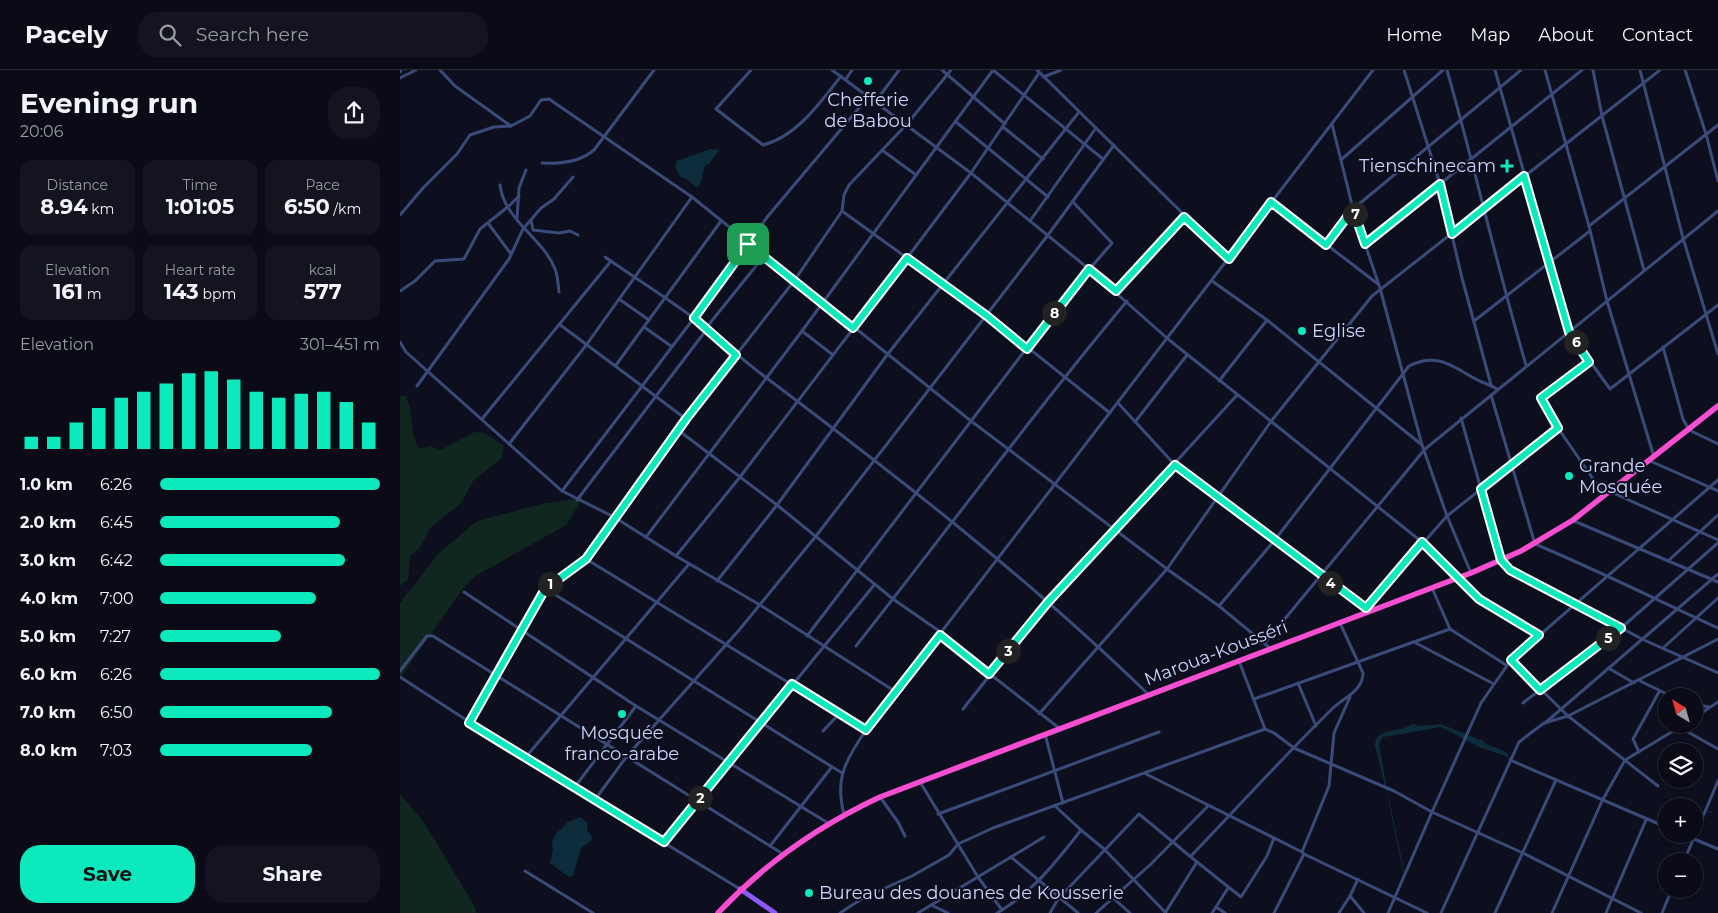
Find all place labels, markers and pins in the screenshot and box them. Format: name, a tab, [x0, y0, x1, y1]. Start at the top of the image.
marker: Chefferie de Babou	[862, 75, 874, 87]
place label: Chefferie de Babou	[824, 89, 912, 132]
place label: Tienschinecam	[1359, 155, 1496, 177]
marker: Tienschinecam	[1500, 159, 1514, 173]
pin: 7	[1342, 202, 1368, 226]
pin	[727, 223, 769, 265]
pin: 8	[1042, 300, 1066, 326]
place label: Eglise	[1312, 320, 1366, 342]
marker: Eglise	[1296, 325, 1308, 337]
pin: 6	[1564, 330, 1588, 354]
place label: Grande Mosquée	[1579, 455, 1662, 498]
marker: Grande Mosquée	[1563, 470, 1575, 482]
pin: 4	[1318, 570, 1342, 596]
pin: 1	[538, 572, 562, 596]
pin: 5	[1596, 626, 1620, 650]
pin: 3	[996, 638, 1020, 664]
marker: Mosquée franco-arabe	[616, 708, 628, 720]
place label: Mosquée franco-arabe	[565, 722, 679, 765]
pin: 2	[688, 786, 712, 810]
place label: Bureau des douanes de Kousserie	[819, 882, 1124, 904]
marker: Bureau des douanes de Kousserie	[803, 887, 815, 899]

